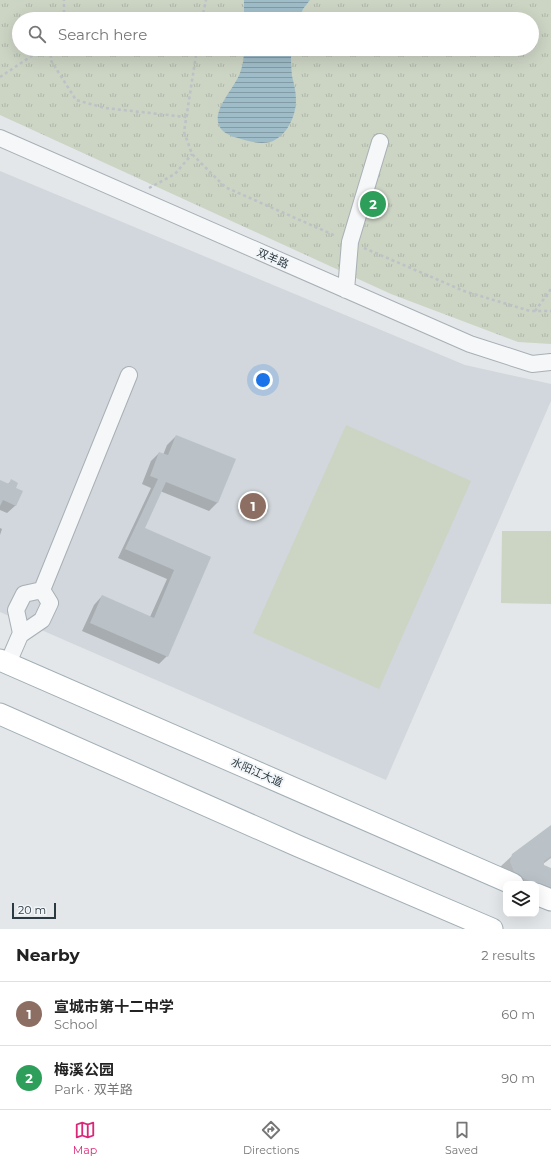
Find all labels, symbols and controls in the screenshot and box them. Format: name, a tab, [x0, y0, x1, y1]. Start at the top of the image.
search box	[12, 12, 539, 56]
icon: search	[26, 23, 48, 45]
text: Search here	[58, 25, 147, 44]
pin: 2	[360, 189, 386, 219]
street label: 双羊路	[255, 245, 291, 271]
your location	[253, 370, 273, 390]
pin: 1	[240, 491, 266, 521]
street label: 水阳江大道	[229, 754, 285, 790]
map controls	[503, 881, 539, 917]
button: layers	[503, 881, 539, 917]
scale bar	[12, 901, 56, 920]
text: 20 m	[18, 903, 46, 917]
text: Nearby	[16, 945, 80, 965]
text: 2 results	[481, 947, 535, 963]
text: 宣城市第十二中学	[54, 997, 174, 1016]
text: 1	[26, 1006, 32, 1022]
text: 60 m	[501, 1006, 535, 1022]
text: School	[54, 1016, 98, 1032]
text: 梅溪公园	[54, 1060, 114, 1079]
text: 2	[25, 1070, 33, 1086]
text: 90 m	[501, 1070, 535, 1086]
text: Park · 双羊路	[54, 1081, 133, 1097]
tab: Map	[73, 1119, 97, 1157]
tab: Directions	[243, 1119, 299, 1157]
tab: Saved	[445, 1119, 478, 1157]

